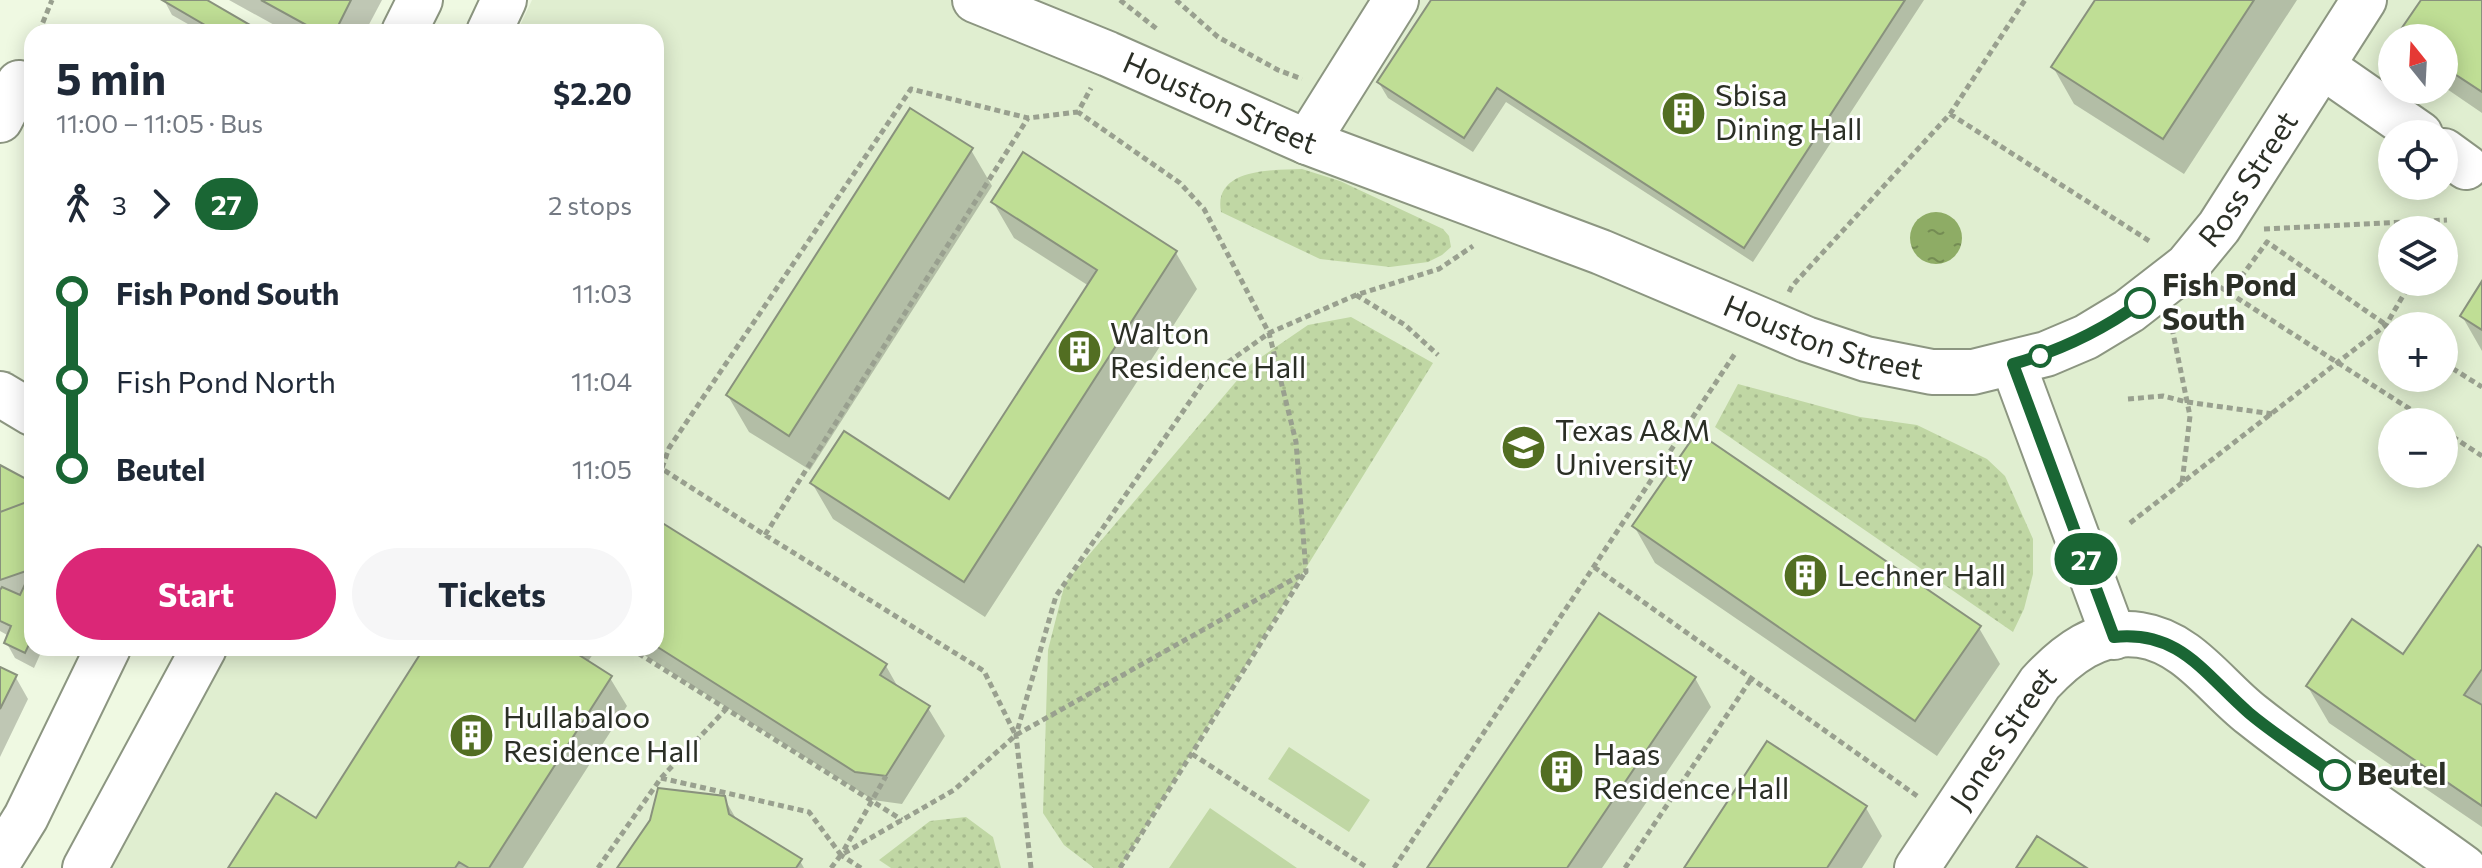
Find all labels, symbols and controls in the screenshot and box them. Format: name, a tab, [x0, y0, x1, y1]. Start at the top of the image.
north arrow	[2378, 24, 2458, 104]
map controls	[2378, 24, 2458, 488]
street label: Houston Street	[1118, 42, 1323, 160]
text: 5 min	[56, 50, 166, 104]
text: $2.20	[553, 74, 632, 111]
place label: Sbisa Dining Hall	[1715, 75, 1862, 146]
building icon: Sbisa Dining Hall	[1660, 89, 1708, 137]
street label: Ross Street	[2189, 103, 2304, 254]
text: 11:00 – 11:05 · Bus	[56, 107, 263, 138]
button: locate	[2378, 120, 2458, 200]
icon: walk	[56, 182, 100, 226]
icon: forward	[139, 182, 183, 226]
text: 27	[211, 187, 242, 221]
text: 3	[112, 189, 127, 220]
text: 2 stops	[548, 189, 632, 220]
button: layers	[2378, 216, 2458, 296]
place label: Fish Pond South	[2162, 265, 2297, 336]
text: Fish Pond South	[116, 274, 339, 311]
text: 11:03	[572, 277, 632, 308]
street label: Houston Street	[1719, 285, 1926, 386]
marker: Fish Pond South	[2125, 288, 2155, 318]
button: +	[2378, 312, 2458, 392]
place label: Walton Residence Hall	[1110, 313, 1306, 384]
building icon: Walton Residence Hall	[1055, 327, 1103, 375]
unlabelled marker	[2029, 345, 2051, 367]
text: Fish Pond North	[116, 362, 336, 399]
text: 11:04	[571, 365, 632, 396]
button: −	[2378, 408, 2458, 488]
place label: Texas A&M University	[1555, 410, 1710, 481]
school or university icon: Texas A&M University	[1500, 424, 1548, 472]
text: Beutel	[116, 450, 205, 487]
text: 11:05	[572, 453, 632, 484]
line badge: 27	[2050, 533, 2122, 585]
text: 27	[2070, 542, 2102, 576]
button: Start	[56, 548, 336, 640]
button: Tickets	[352, 548, 632, 640]
building icon: Lechner Hall	[1782, 552, 1830, 600]
place label: Lechner Hall	[1837, 555, 2006, 592]
street label: Jones Street	[1941, 657, 2062, 815]
place label: Hullabaloo Residence Hall	[503, 697, 699, 768]
building icon: Hullabaloo Residence Hall	[448, 711, 496, 759]
place label: Haas Residence Hall	[1593, 734, 1789, 805]
building icon: Haas Residence Hall	[1538, 748, 1586, 796]
place label: Beutel	[2357, 754, 2446, 791]
marker: Beutel	[2320, 760, 2350, 790]

